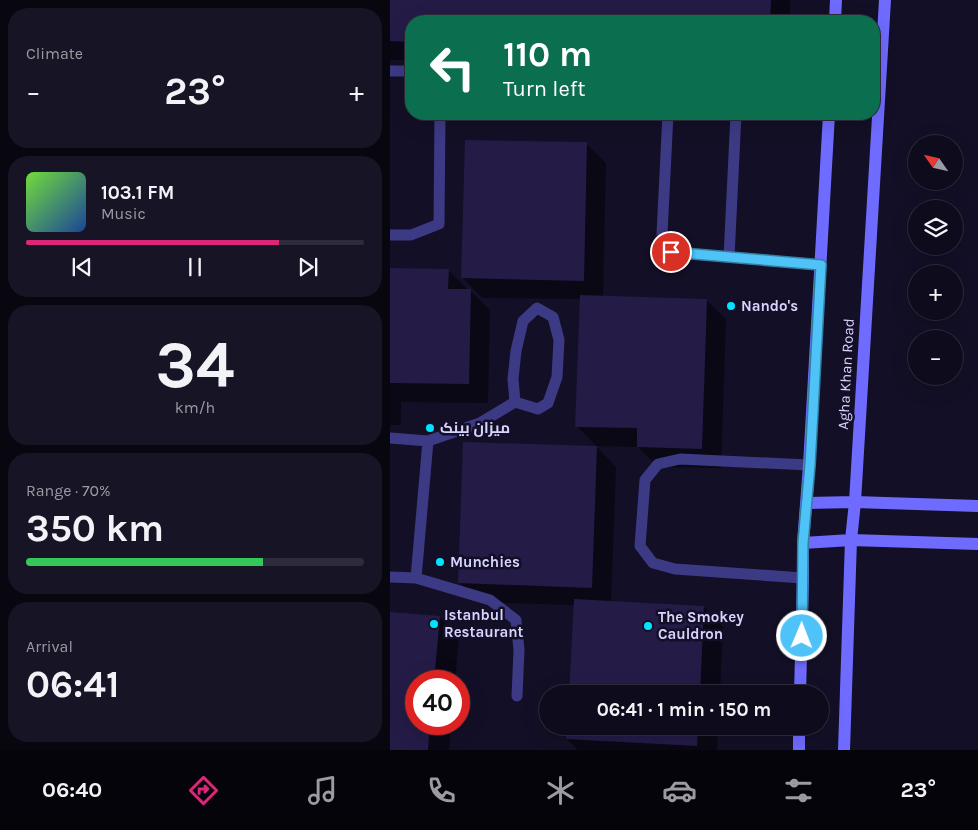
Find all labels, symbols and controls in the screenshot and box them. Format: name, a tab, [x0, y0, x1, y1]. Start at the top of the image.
text: 110 m	[503, 34, 592, 75]
icon: left	[420, 35, 485, 100]
text: Climate	[26, 44, 83, 63]
text: 23°	[164, 69, 226, 114]
text: −	[26, 75, 41, 108]
text: +	[349, 75, 364, 108]
text: Turn left	[503, 76, 586, 102]
north arrow	[908, 135, 962, 190]
map controls	[908, 135, 963, 385]
text: 103.1 FM	[101, 182, 174, 204]
button: layers	[908, 200, 963, 255]
text: Music	[101, 204, 146, 223]
pin	[650, 231, 692, 273]
icon: arrive	[657, 238, 685, 266]
icon: previous	[68, 253, 96, 281]
icon: pause	[181, 253, 209, 281]
icon: next	[294, 253, 322, 281]
button: +	[908, 265, 963, 320]
place label: Nando's	[741, 297, 798, 315]
marker: Nando's	[725, 300, 737, 312]
street label: Agha Khan Road	[834, 318, 858, 430]
text: 34	[155, 327, 235, 403]
button: −	[908, 330, 963, 385]
text: km/h	[175, 398, 215, 417]
place label: میزان بینک	[440, 419, 510, 437]
marker: میزان بینک	[424, 422, 436, 434]
text: Range · 70%	[26, 481, 111, 500]
text: 350 km	[26, 506, 164, 551]
place label: Munchies	[450, 553, 520, 571]
marker: Munchies	[434, 556, 446, 568]
place label: Istanbul Restaurant	[444, 606, 524, 641]
place label: The Smokey Cauldron	[658, 608, 744, 643]
position arrow	[775, 609, 827, 661]
marker: Istanbul Restaurant	[428, 618, 440, 630]
marker: The Smokey Cauldron	[642, 620, 654, 632]
text: Arrival	[26, 637, 73, 656]
text: 06:41	[26, 662, 120, 707]
speed limit sign: 40	[405, 670, 470, 735]
text: 06:41 · 1 min · 150 m	[597, 699, 771, 721]
icon: directions	[186, 773, 221, 808]
icon: music	[305, 773, 340, 808]
icon: phone	[424, 773, 459, 808]
icon: climate	[543, 773, 578, 808]
icon: car	[662, 773, 697, 808]
icon: filters	[781, 773, 816, 808]
text: 06:40	[42, 777, 102, 803]
text: 23°	[900, 777, 936, 803]

